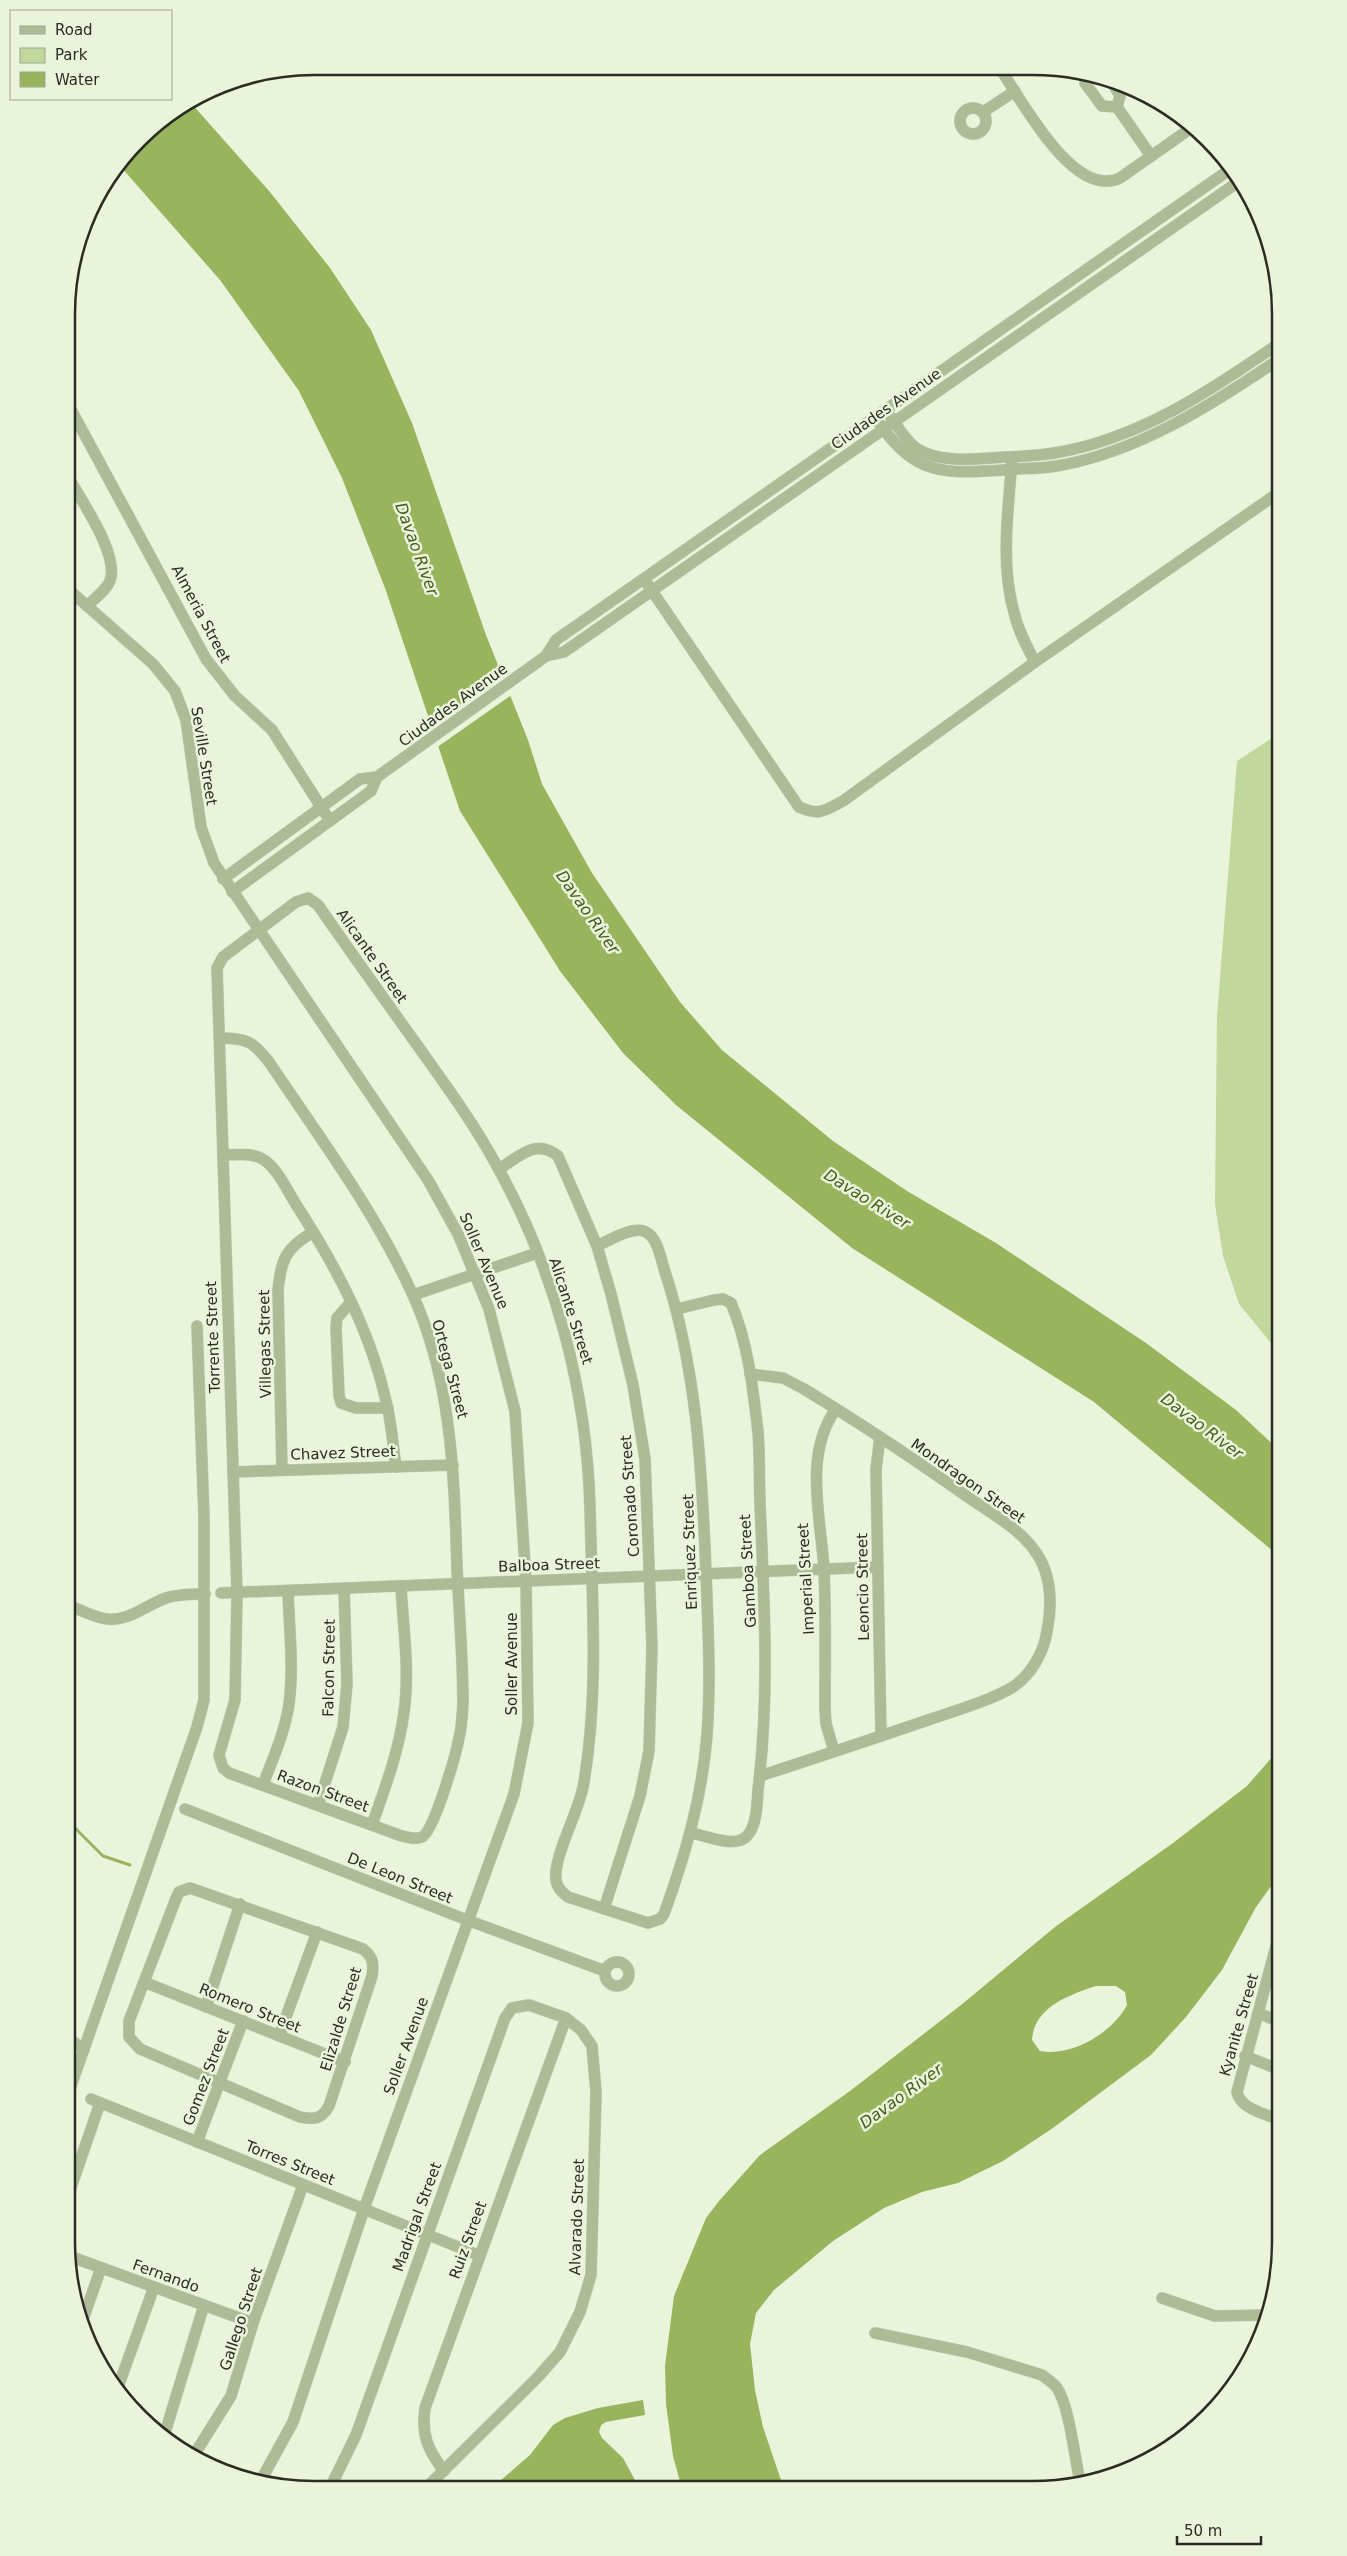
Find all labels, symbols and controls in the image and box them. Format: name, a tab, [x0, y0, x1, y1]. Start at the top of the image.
legend	[10, 10, 172, 100]
text: Road	[55, 21, 93, 39]
text: Park	[55, 46, 88, 64]
text: Water	[55, 71, 100, 89]
street label: Ciudades Avenue	[828, 364, 944, 454]
water label: Davao River	[391, 500, 443, 599]
street label: Almeria Street	[168, 562, 234, 666]
street label: Ciudades Avenue	[395, 660, 511, 750]
street label: Seville Street	[187, 705, 221, 807]
water label: Davao River	[552, 867, 625, 959]
street label: Alicante Street	[333, 905, 411, 1007]
water label: Davao River	[821, 1165, 915, 1234]
street label: Soller Avenue	[456, 1210, 512, 1312]
street label: Alicante Street	[545, 1255, 597, 1367]
street label: Torrente Street	[202, 1281, 224, 1394]
street label: Villegas Street	[255, 1289, 275, 1398]
street label: Ortega Street	[428, 1317, 472, 1421]
water label: Davao River	[1157, 1389, 1248, 1464]
street label: Coronado Street	[617, 1434, 643, 1558]
street label: Mondragon Street	[908, 1435, 1029, 1527]
street label: Chavez Street	[290, 1442, 396, 1464]
street label: Enriquez Street	[679, 1494, 701, 1610]
street label: Gamboa Street	[736, 1514, 760, 1628]
street label: Imperial Street	[794, 1523, 818, 1635]
street label: Leoncio Street	[853, 1533, 873, 1641]
street label: Balboa Street	[498, 1554, 600, 1576]
street label: Soller Avenue	[503, 1613, 521, 1715]
street label: Falcon Street	[319, 1619, 339, 1717]
street label: Razon Street	[275, 1766, 371, 1816]
street label: De Leon Street	[345, 1849, 455, 1907]
street label: Elizalde Street	[317, 1965, 365, 2073]
street label: Kyanite Street	[1216, 1971, 1262, 2078]
street label: Romero Street	[196, 1979, 304, 2037]
street label: Soller Avenue	[380, 1995, 432, 2097]
street label: Gomez Street	[179, 2026, 233, 2128]
water label: Davao River	[856, 2059, 947, 2132]
street label: Torres Street	[242, 2137, 337, 2189]
street label: Alvarado Street	[566, 2158, 588, 2276]
street label: Madrigal Street	[389, 2160, 445, 2274]
street label: Ruiz Street	[446, 2198, 490, 2281]
street label: Fernando	[130, 2256, 202, 2296]
street label: Gallego Street	[216, 2265, 266, 2373]
scale bar	[1177, 2514, 1261, 2546]
text: 50 m	[1184, 2522, 1222, 2540]

